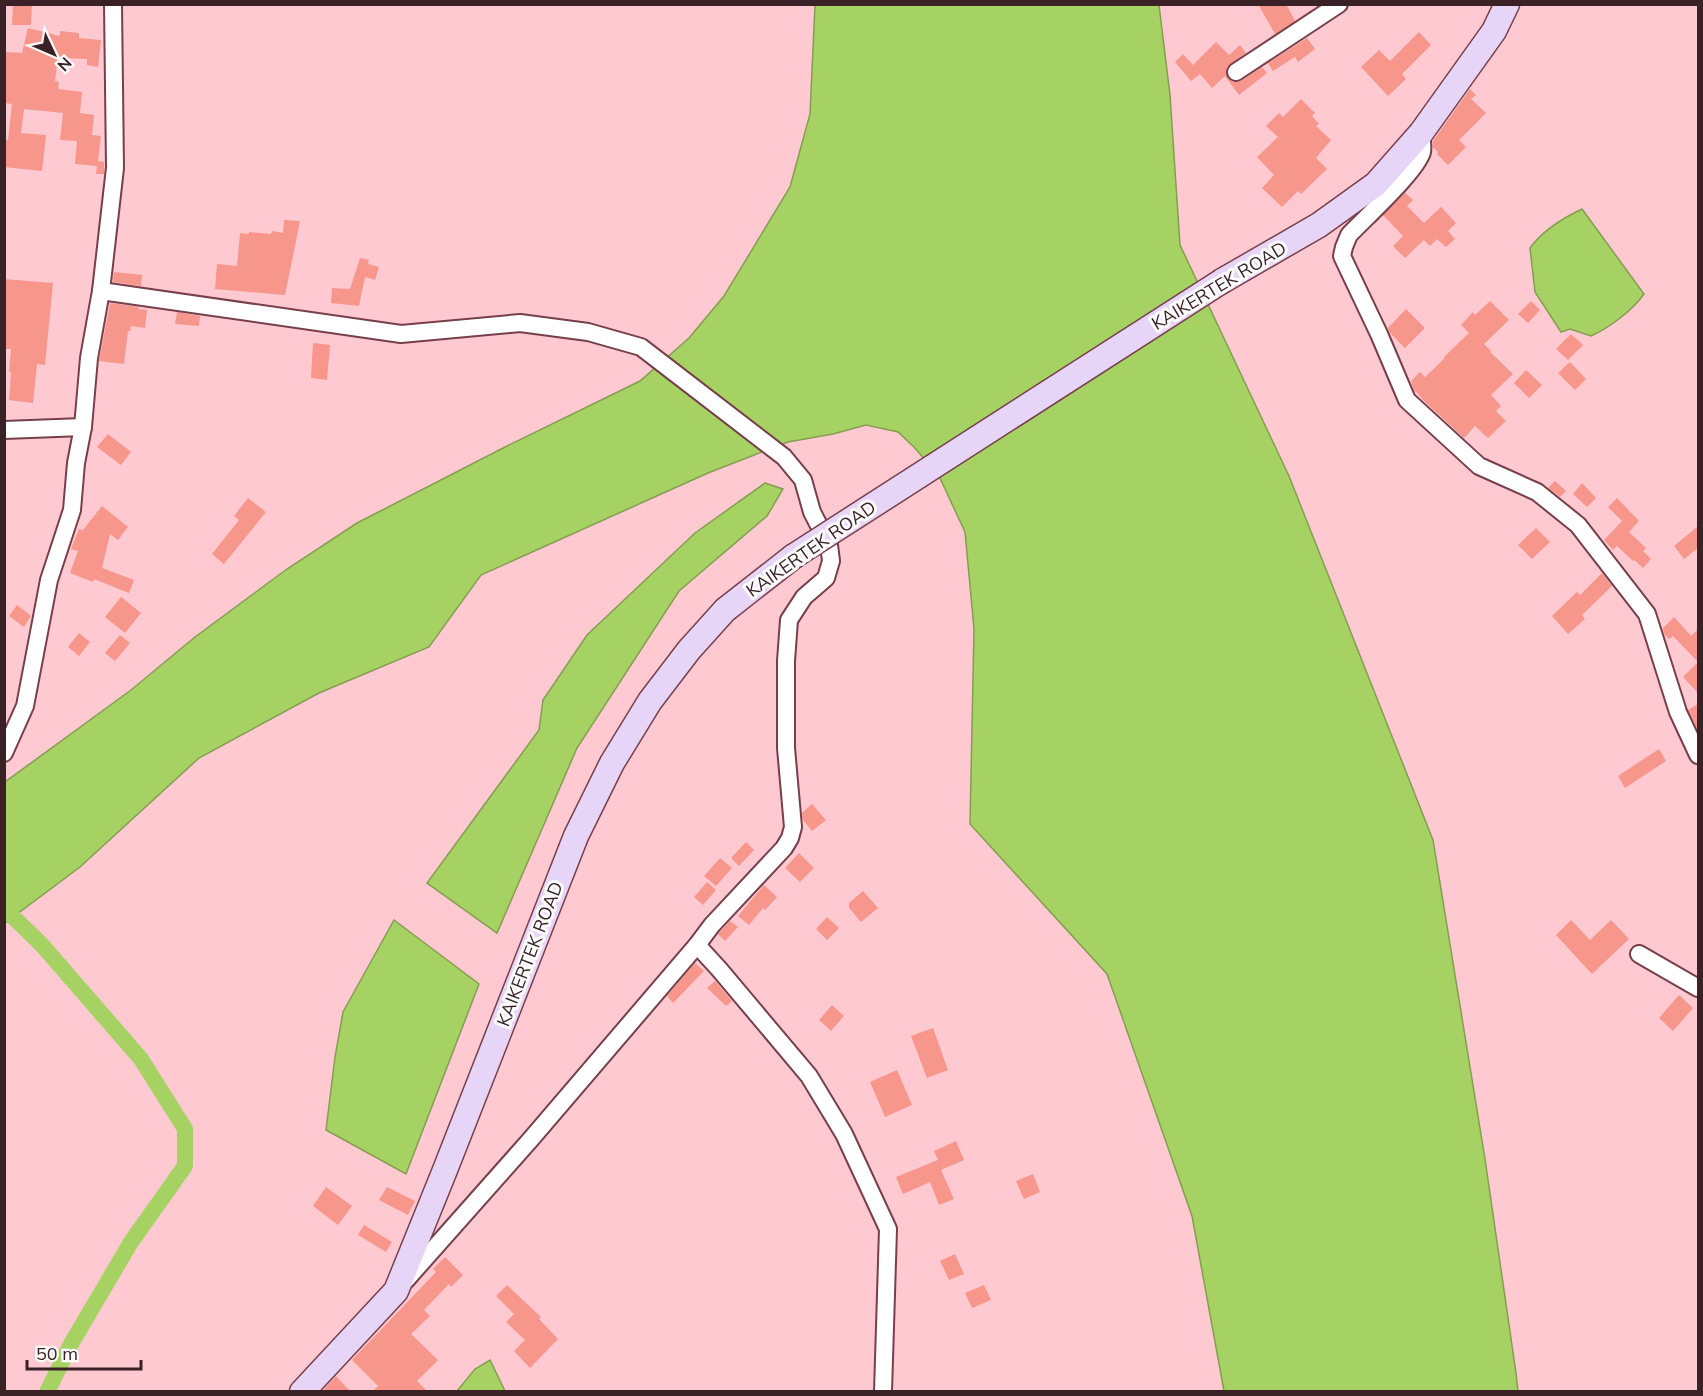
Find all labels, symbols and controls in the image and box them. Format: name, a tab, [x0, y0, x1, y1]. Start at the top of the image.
north arrow	[24, 24, 84, 84]
text: N	[53, 53, 76, 76]
street label: KAIKERTEK ROAD	[1147, 236, 1290, 335]
street label: KAIKERTEK ROAD	[741, 495, 880, 602]
street label: KAIKERTEK ROAD	[491, 878, 568, 1029]
scale bar	[27, 1333, 141, 1371]
text: 50 m	[36, 1342, 78, 1365]

